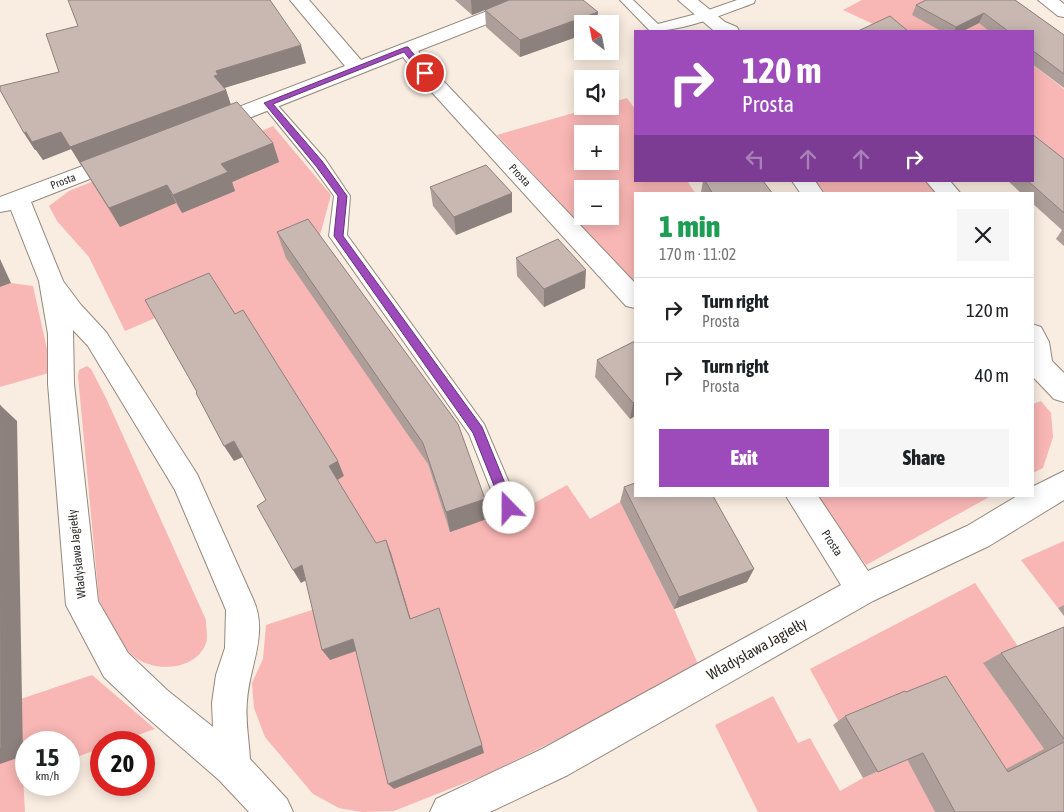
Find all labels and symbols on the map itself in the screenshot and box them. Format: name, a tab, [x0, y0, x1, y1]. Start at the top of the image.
north arrow	[574, 15, 619, 60]
pin	[404, 52, 446, 94]
street label: Prosta	[507, 161, 533, 189]
street label: Prosta	[49, 171, 77, 191]
position arrow	[482, 481, 534, 533]
street label: Władysława Jagiełły	[65, 509, 89, 599]
street label: Prosta	[818, 527, 846, 559]
street label: Władysława Jagiełły	[704, 614, 810, 683]
speed limit sign: 20	[90, 731, 155, 796]

